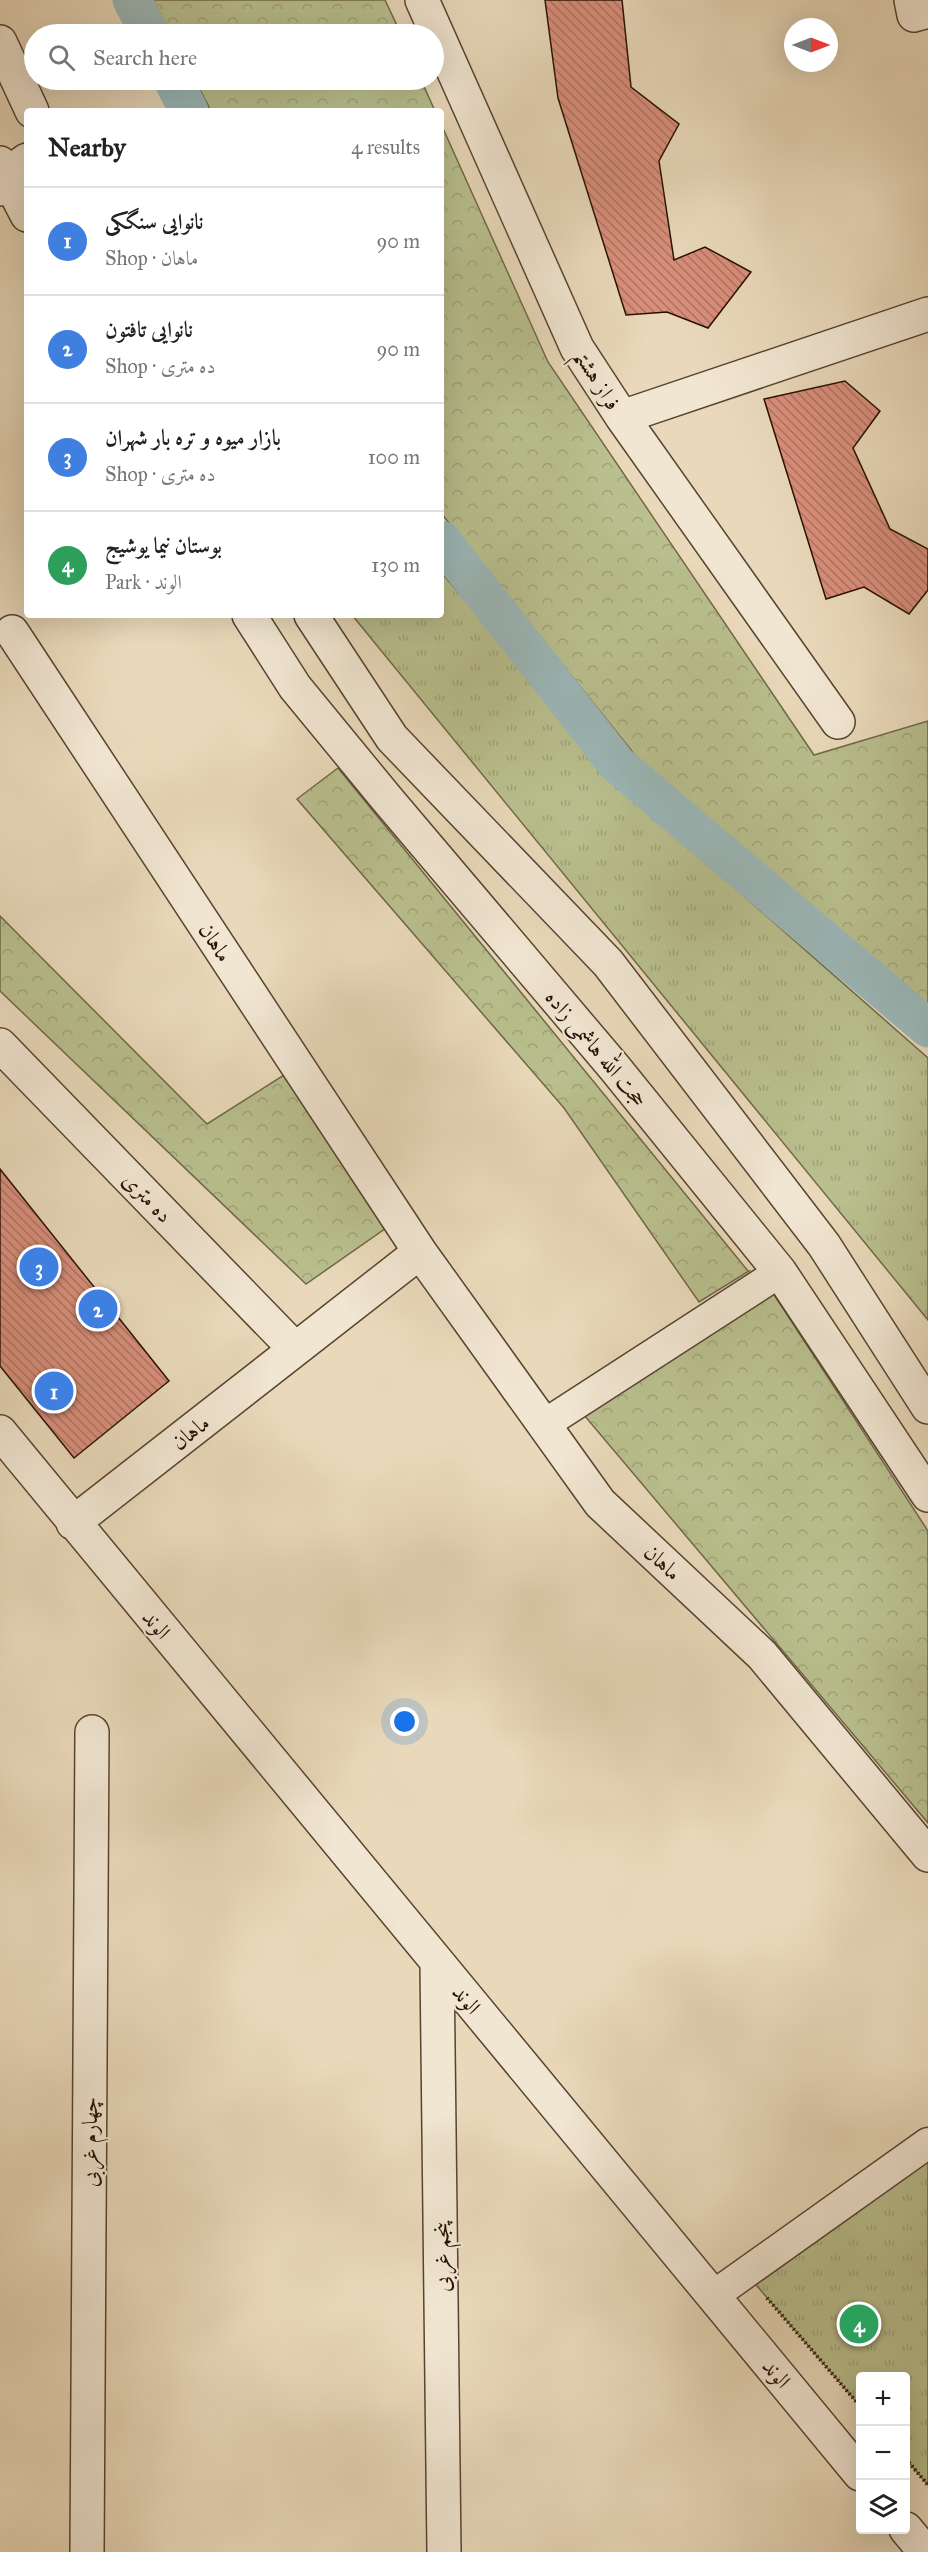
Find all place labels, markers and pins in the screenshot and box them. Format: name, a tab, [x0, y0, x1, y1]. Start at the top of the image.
pin: 3	[20, 1244, 58, 1290]
pin: 2	[78, 1286, 118, 1332]
pin: 1	[34, 1368, 74, 1414]
pin: 4	[840, 2302, 878, 2346]

